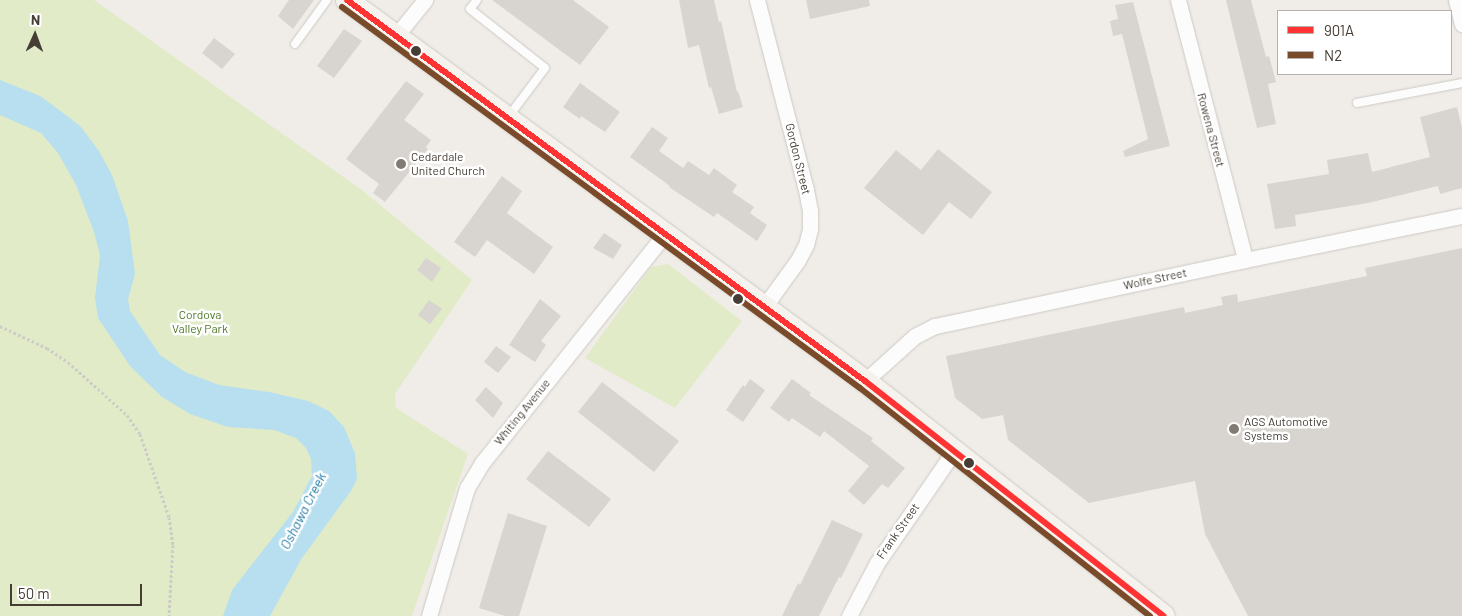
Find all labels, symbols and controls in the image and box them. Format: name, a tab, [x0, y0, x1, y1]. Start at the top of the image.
north arrow	[10, 10, 60, 60]
legend	[1277, 10, 1452, 75]
text: N	[31, 11, 40, 28]
text: 901A	[1324, 21, 1354, 39]
unlabelled marker	[411, 46, 421, 56]
text: N2	[1324, 46, 1342, 64]
street label: Rowena Street	[1194, 91, 1228, 169]
street label: Gordon Street	[782, 122, 814, 196]
place label: Cedardale United Church	[411, 150, 485, 178]
marker: Cedardale United Church	[395, 158, 407, 170]
street label: Wolfe Street	[1122, 265, 1188, 293]
unlabelled marker	[733, 294, 743, 304]
park label: Cordova Valley Park	[172, 308, 228, 336]
street label: Whiting Avenue	[491, 376, 553, 448]
place label: AGS Automotive Systems	[1244, 415, 1328, 443]
marker: AGS Automotive Systems	[1228, 423, 1240, 435]
unlabelled marker	[964, 458, 974, 468]
water label: Oshawa Creek	[277, 470, 329, 552]
street label: Frank Street	[874, 500, 922, 562]
scale bar	[12, 574, 145, 606]
text: 50 m	[18, 584, 50, 602]

